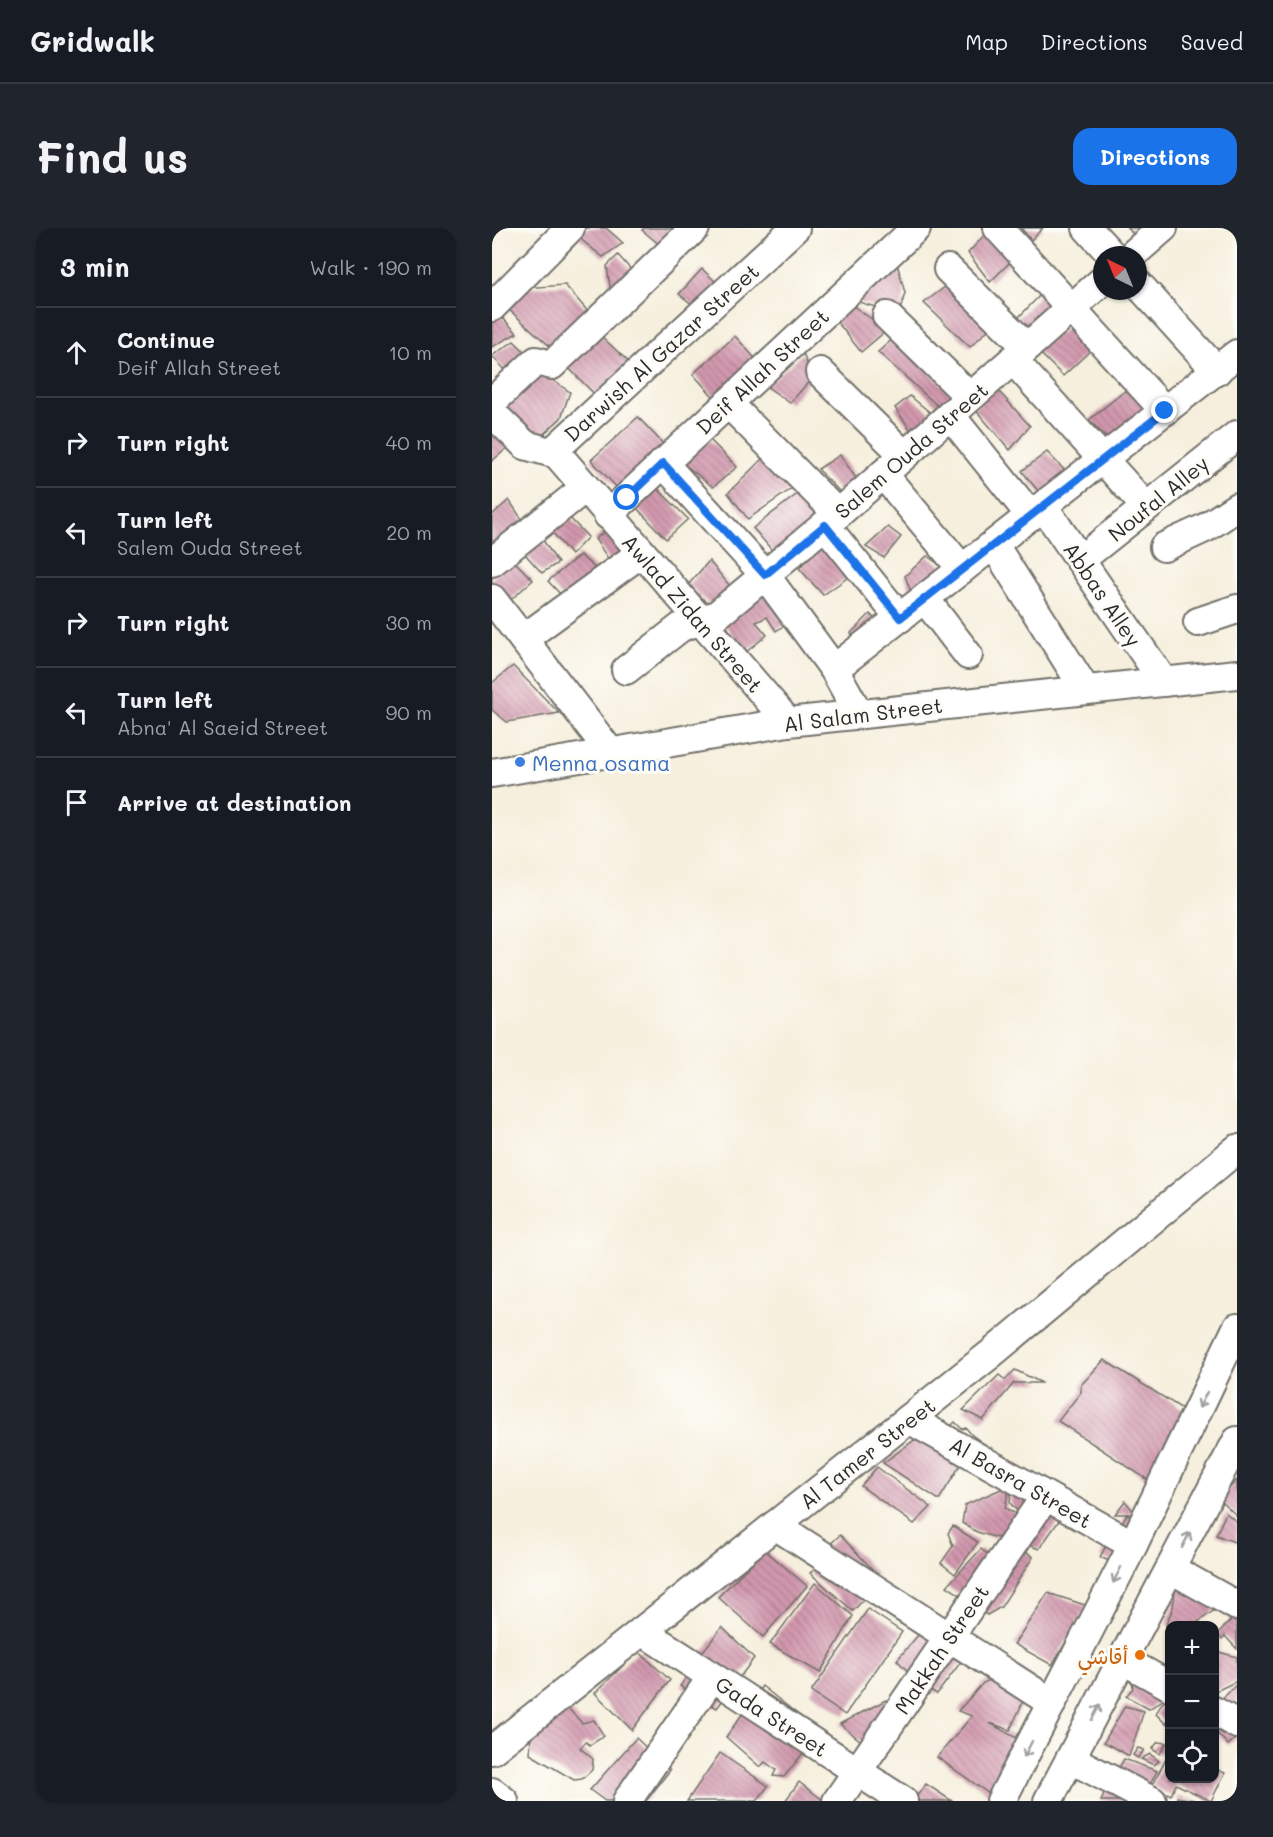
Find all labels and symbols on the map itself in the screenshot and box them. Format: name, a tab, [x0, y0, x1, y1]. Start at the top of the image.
north arrow	[1093, 246, 1147, 300]
street label: Darwish Al Gazar Street	[558, 257, 764, 447]
street label: Deif Allah Street	[690, 302, 834, 440]
street label: Salem Ouda Street	[829, 376, 993, 524]
route end	[1151, 397, 1177, 423]
street label: Noufal Alley	[1102, 449, 1214, 547]
route start	[613, 484, 639, 510]
street label: Awlad Zidan Street	[617, 528, 769, 698]
street label: Abbas Alley	[1058, 537, 1148, 651]
street label: Al Salam Street	[782, 691, 944, 737]
place label: Menna osama	[532, 749, 670, 776]
marker: Menna osama	[513, 755, 527, 769]
one-way arrow	[1197, 1391, 1208, 1409]
street label: Al Tamer Street	[794, 1392, 940, 1514]
street label: Al Basra Street	[945, 1430, 1097, 1534]
one-way arrow	[1181, 1531, 1193, 1549]
one-way arrow	[1111, 1566, 1122, 1584]
street label: Makkah Street	[888, 1579, 994, 1719]
place label: أقاشي	[1078, 1642, 1128, 1676]
marker: أقاشي	[1133, 1648, 1147, 1662]
street label: Gada Street	[711, 1670, 833, 1762]
one-way arrow	[1091, 1704, 1102, 1722]
one-way arrow	[1022, 1739, 1033, 1757]

